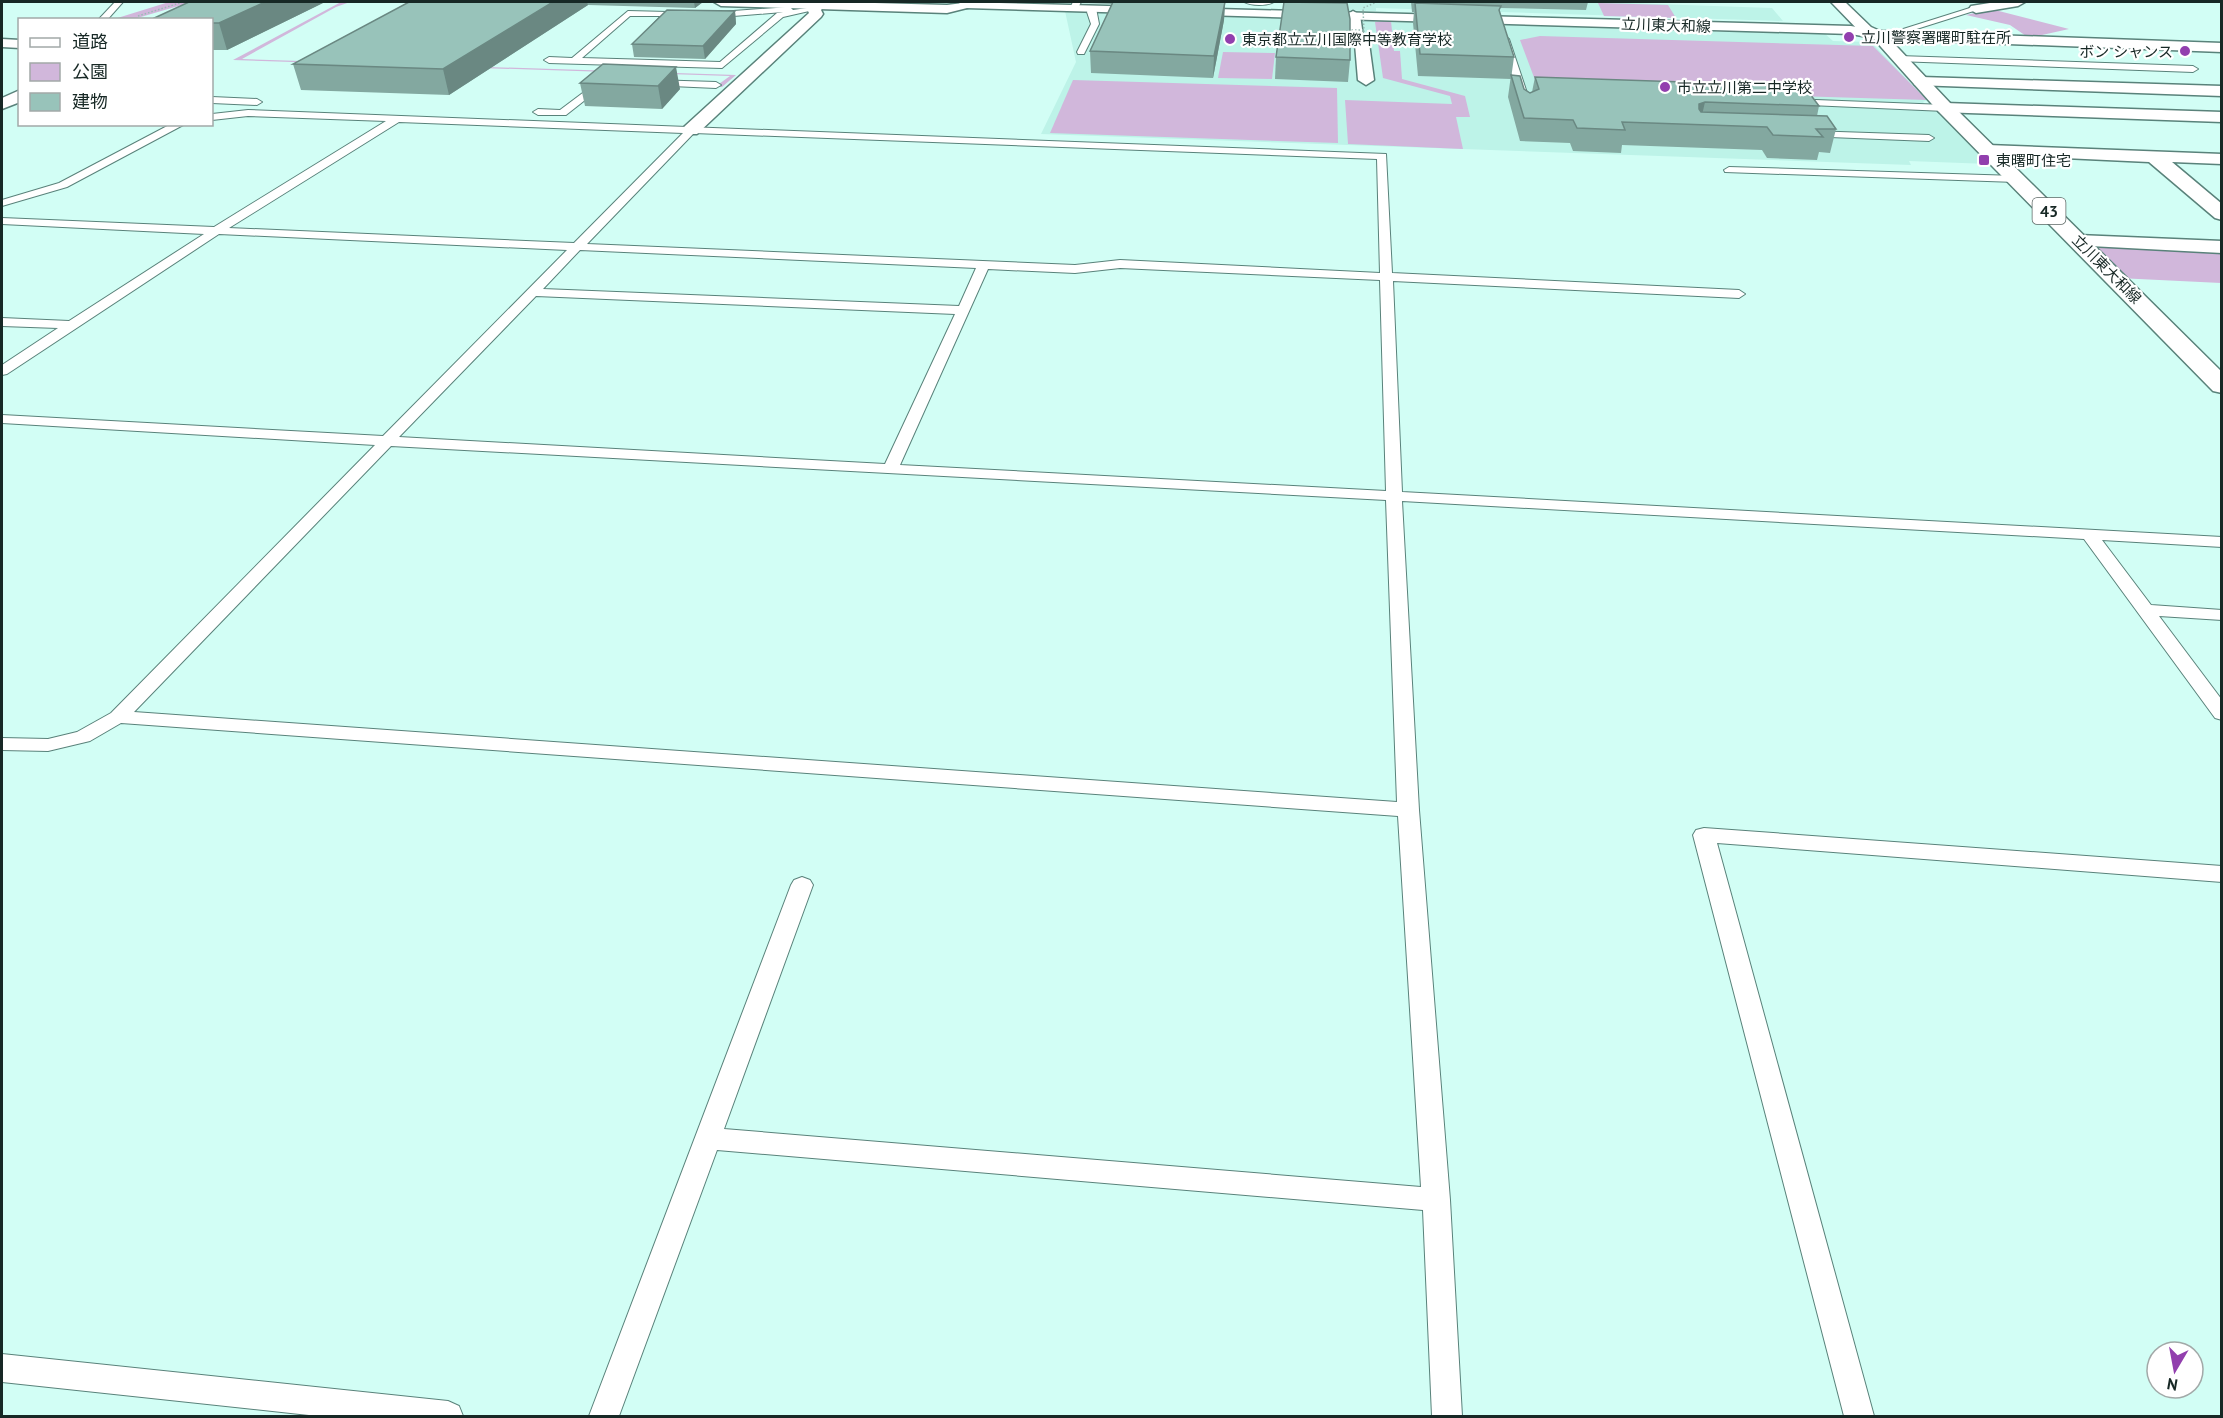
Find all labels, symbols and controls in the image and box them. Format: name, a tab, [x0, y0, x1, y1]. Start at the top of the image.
street label: 立川東大和線	[1621, 14, 1711, 36]
legend	[18, 18, 213, 126]
place label: 立川警察署曙町駐在所	[1861, 28, 2011, 47]
text: 道路	[72, 30, 108, 53]
place label: 東京都立立川国際中等教育学校	[1242, 30, 1452, 49]
marker: 立川警察署曙町駐在所	[1842, 30, 1856, 44]
marker: 東京都立立川国際中等教育学校	[1223, 32, 1237, 46]
place label: ボン シャンス	[2079, 42, 2173, 61]
marker: ボン シャンス	[2178, 44, 2192, 58]
text: 公園	[72, 60, 108, 83]
place label: 市立立川第二中学校	[1677, 78, 1812, 97]
marker: 市立立川第二中学校	[1658, 80, 1672, 94]
text: 建物	[72, 90, 108, 113]
place label: 東曙町住宅	[1996, 151, 2071, 170]
marker: 東曙町住宅	[1977, 153, 1991, 167]
road number: 43	[2032, 198, 2066, 224]
street label: 立川東大和線	[2068, 230, 2146, 308]
north arrow	[2145, 1340, 2205, 1400]
text: N	[2165, 1374, 2179, 1396]

